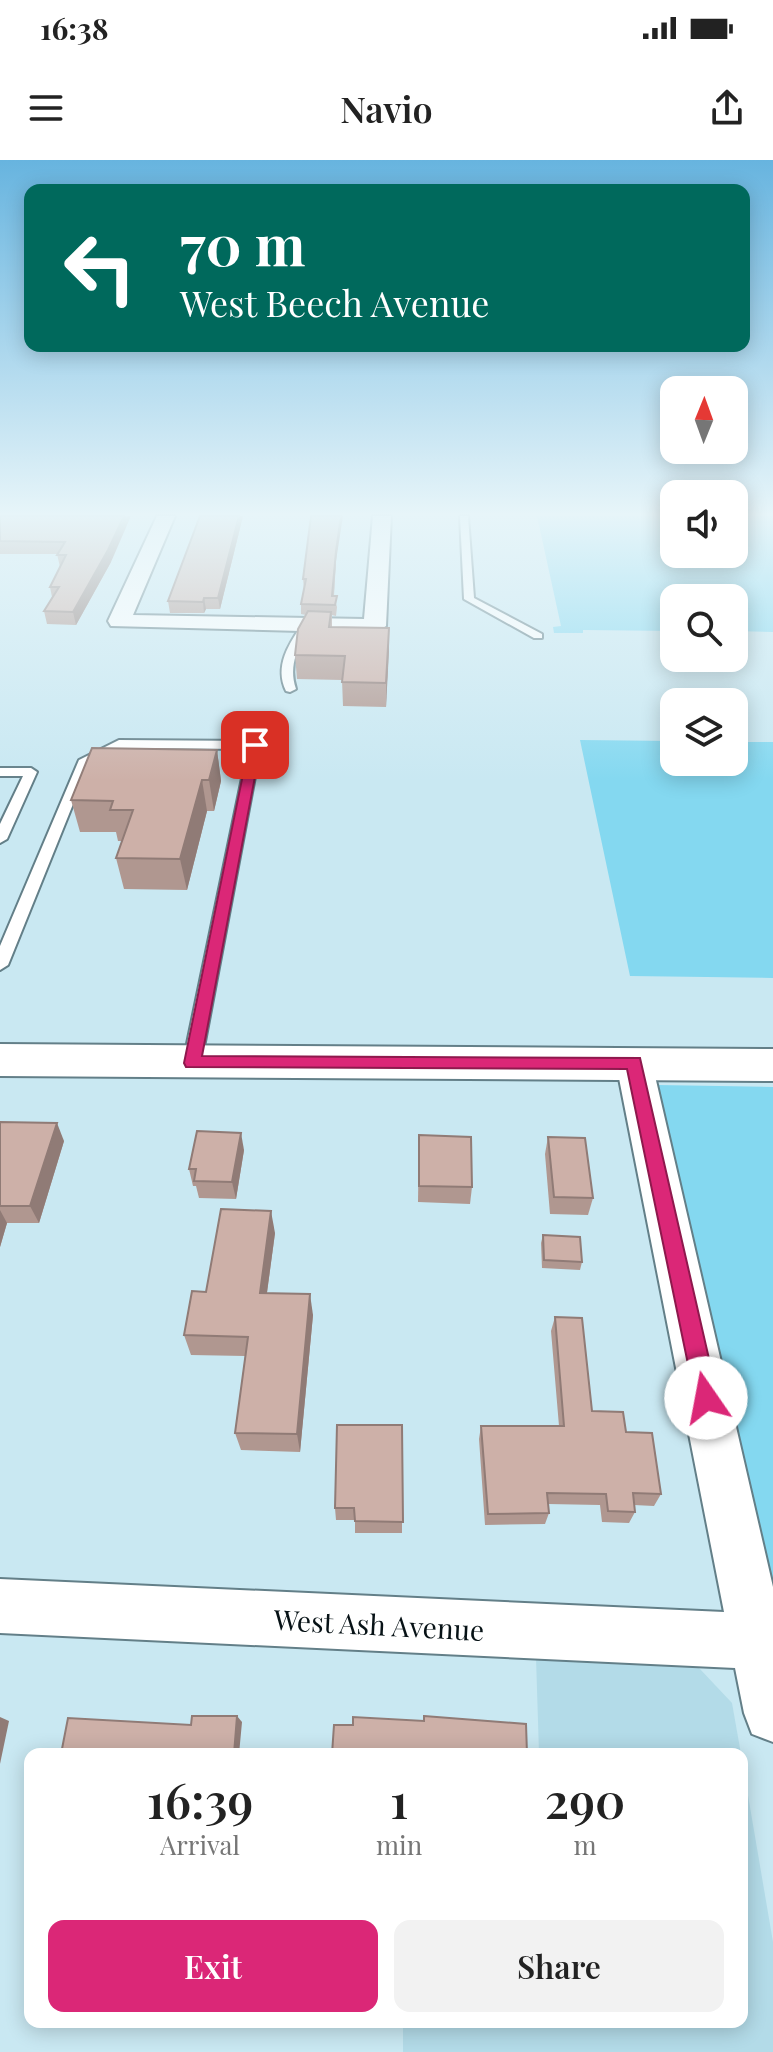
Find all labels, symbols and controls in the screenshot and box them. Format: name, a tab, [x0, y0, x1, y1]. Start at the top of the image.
text: 16:38	[40, 8, 109, 48]
text: Navio	[340, 84, 433, 132]
icon: menu	[24, 86, 68, 130]
icon: share	[705, 86, 749, 130]
text: 70 m	[180, 206, 305, 281]
icon: left	[48, 216, 152, 320]
text: West Beech Avenue	[180, 278, 490, 326]
north arrow	[660, 376, 748, 464]
map controls	[660, 376, 748, 776]
button: sound	[660, 480, 748, 568]
button: search	[660, 584, 748, 672]
button: layers	[660, 688, 748, 776]
pin	[221, 711, 289, 779]
icon: arrive	[233, 723, 277, 767]
position arrow	[664, 1356, 748, 1440]
street label: West Ash Avenue	[272, 1600, 485, 1648]
text: 16:39	[147, 1767, 253, 1831]
text: 1	[390, 1767, 408, 1831]
text: 290	[545, 1767, 625, 1831]
text: Arrival	[160, 1827, 240, 1862]
text: min	[376, 1827, 422, 1862]
text: m	[574, 1827, 597, 1862]
button: Exit	[48, 1920, 378, 2012]
button: Share	[394, 1920, 724, 2012]

